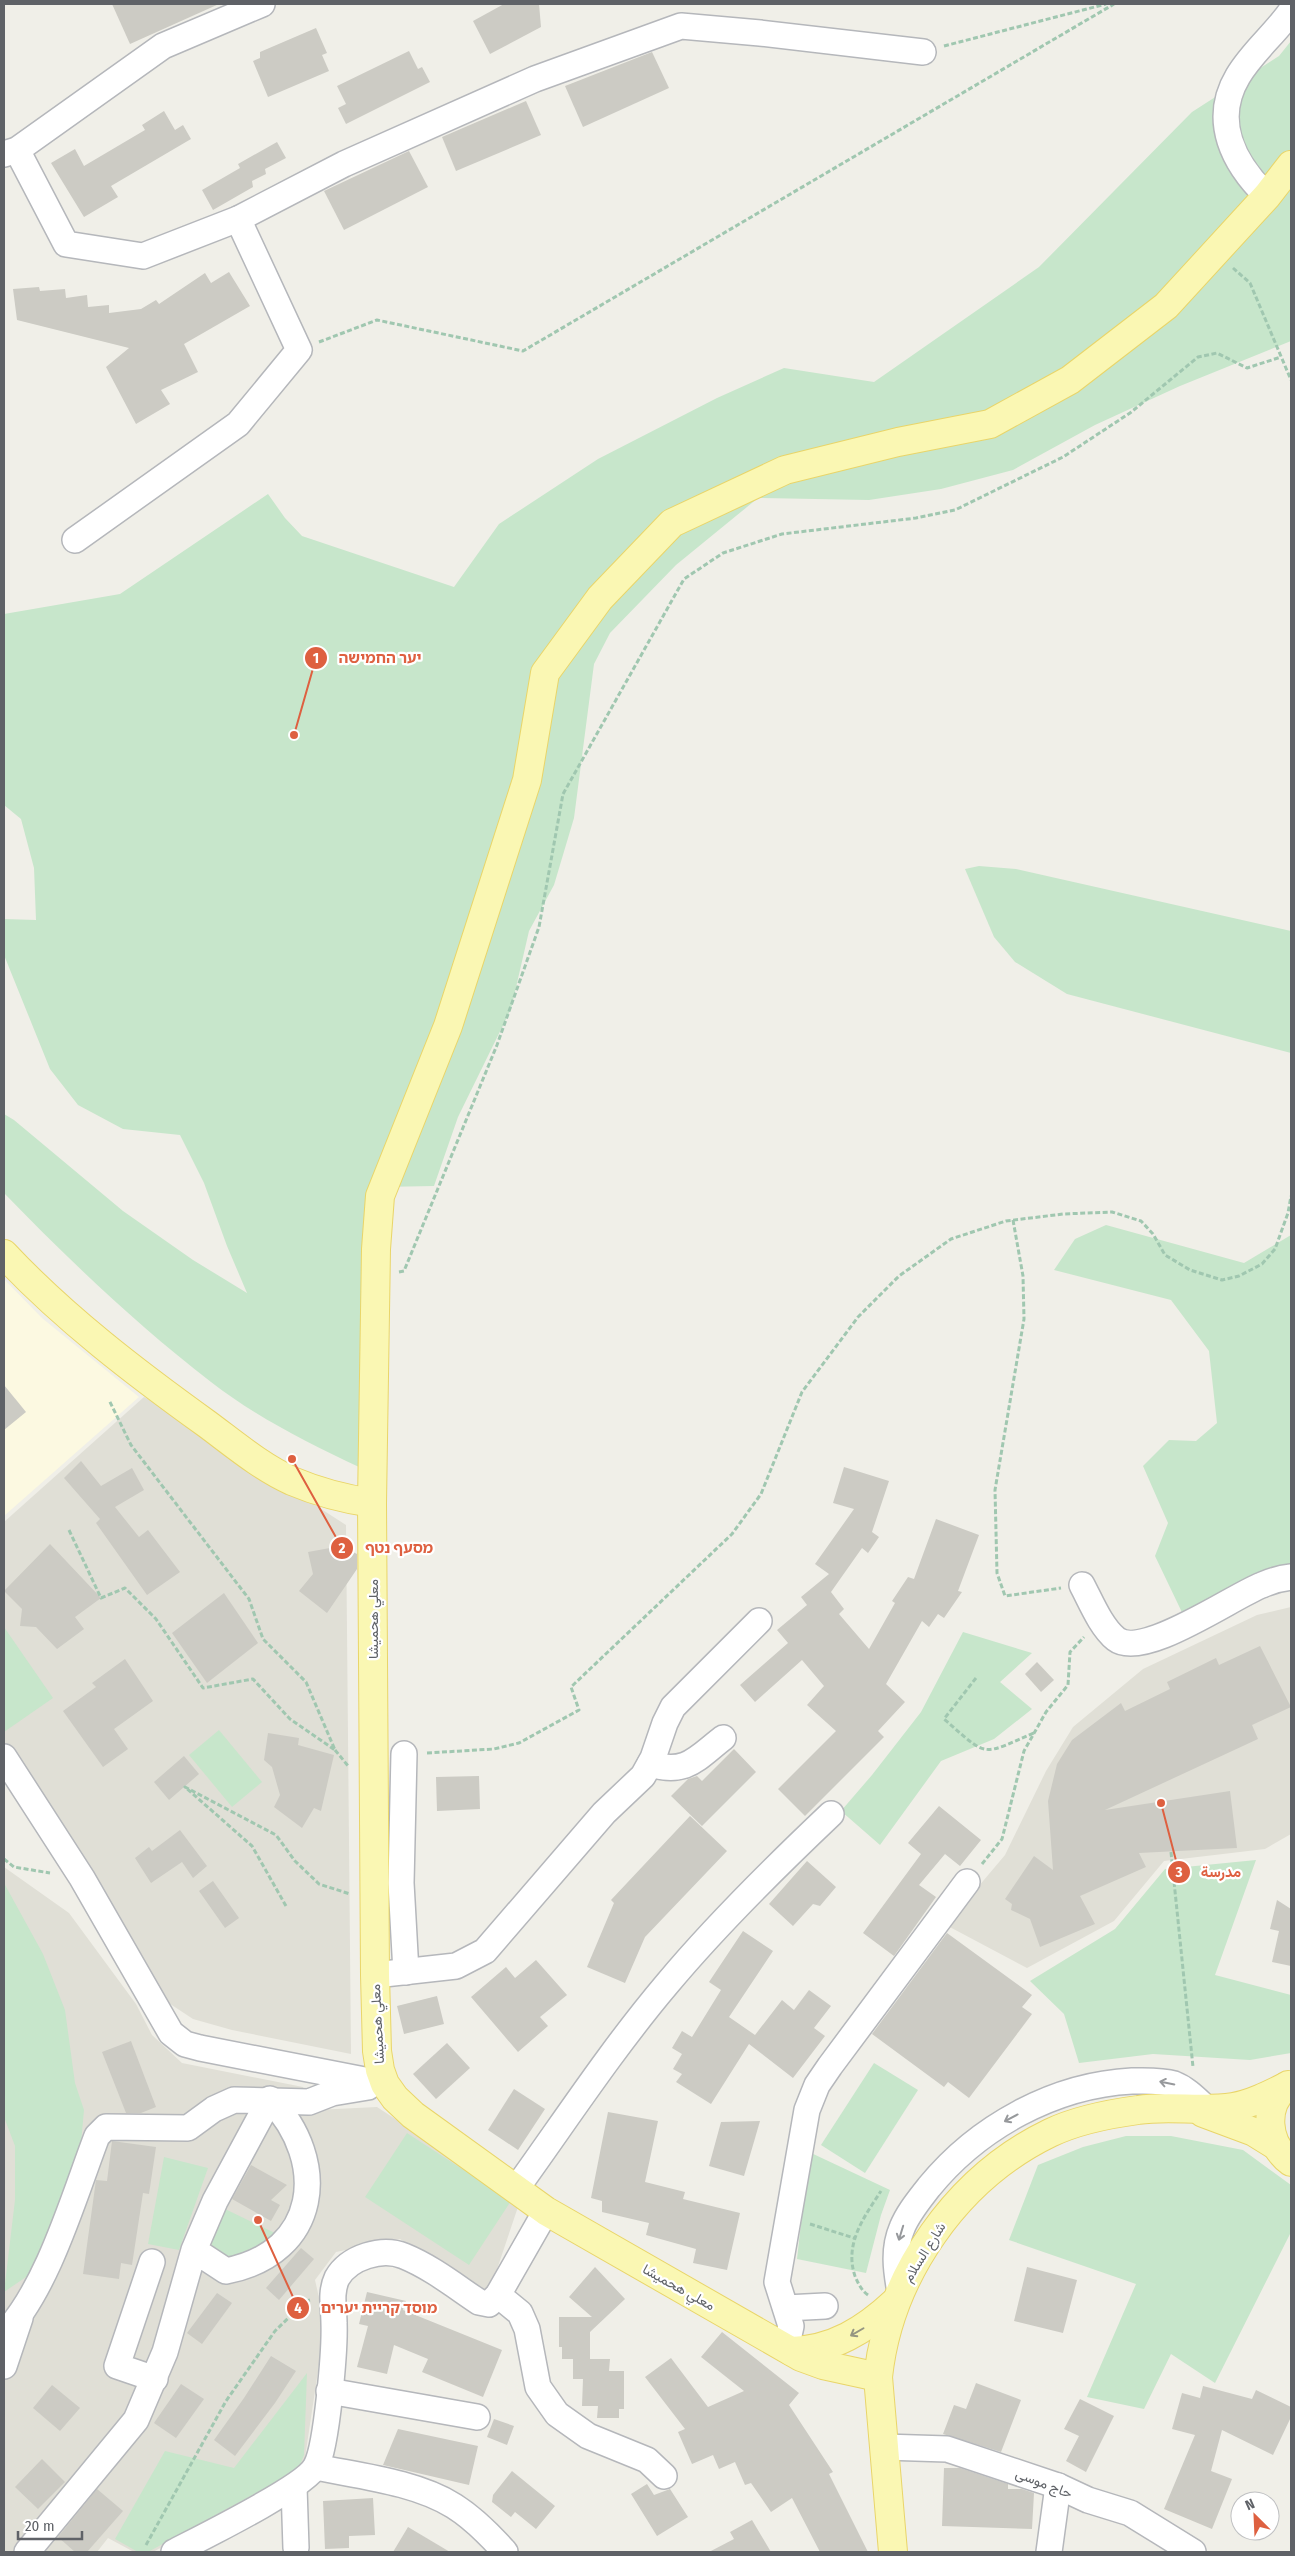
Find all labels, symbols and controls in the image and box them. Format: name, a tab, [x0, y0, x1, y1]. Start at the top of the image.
callout: יער החמישה	[304, 643, 432, 673]
text: 1	[313, 649, 319, 667]
text: יער החמישה	[338, 649, 422, 667]
callout: מסעף נטף	[330, 1533, 443, 1563]
text: 2	[338, 1539, 346, 1557]
text: מסעף נטף	[365, 1539, 433, 1557]
street label: معلي هحميشا	[365, 1579, 385, 1659]
callout: مدرسة	[1166, 1857, 1252, 1887]
text: 3	[1174, 1863, 1183, 1881]
text: مدرسة	[1201, 1863, 1241, 1881]
street label: معلي هحميشا	[367, 1983, 391, 2064]
one-way arrow	[1159, 2078, 1175, 2088]
one-way arrow	[1004, 2113, 1019, 2123]
street label: شارع السلام	[899, 2219, 951, 2286]
one-way arrow	[896, 2225, 905, 2240]
street label: معلي هحميشا	[638, 2261, 718, 2317]
callout: מוסד קריית יערים	[286, 2293, 447, 2323]
text: 4	[294, 2299, 302, 2317]
text: מוסד קריית יערים	[321, 2299, 438, 2317]
one-way arrow	[851, 2328, 865, 2338]
street label: حاج موسى	[1012, 2465, 1075, 2504]
north arrow	[1230, 2491, 1280, 2541]
text: N	[1243, 2495, 1257, 2514]
scale bar	[18, 2508, 81, 2540]
text: 20 m	[25, 2517, 55, 2535]

